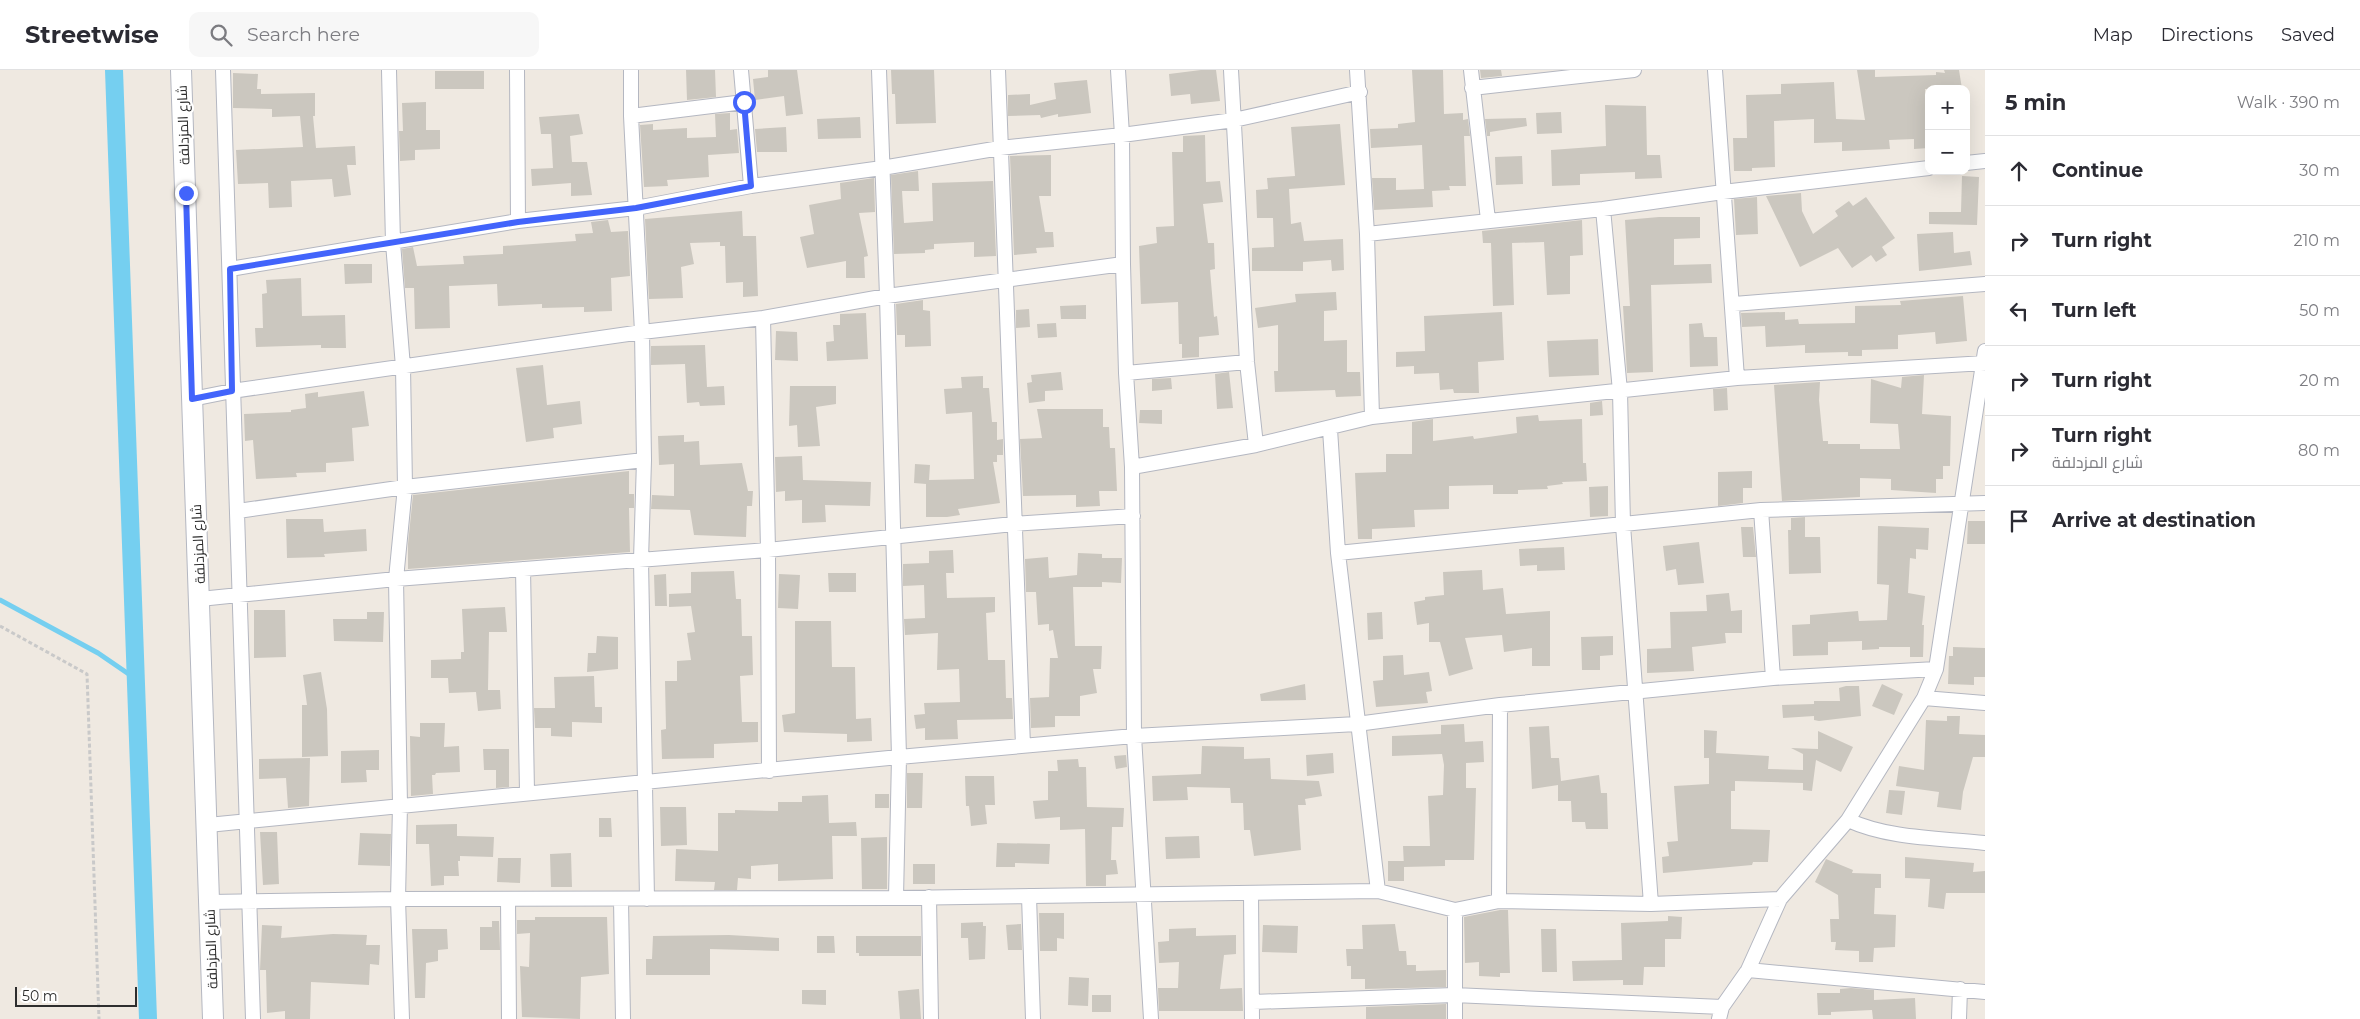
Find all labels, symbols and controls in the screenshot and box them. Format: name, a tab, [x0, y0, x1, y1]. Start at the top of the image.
search box	[189, 12, 539, 57]
text: Streetwise	[25, 20, 159, 49]
icon: search	[207, 21, 235, 49]
text: Search here	[247, 23, 360, 46]
text: Map	[2093, 24, 2133, 46]
text: Directions	[2161, 24, 2253, 46]
text: Saved	[2281, 24, 2335, 46]
street label: شارع المزدلفة	[173, 85, 193, 165]
map controls	[1925, 85, 1970, 175]
button: +	[1925, 85, 1970, 130]
text: 5 min	[2005, 90, 2066, 115]
route start	[733, 91, 756, 114]
text: Walk · 390 m	[2237, 93, 2340, 112]
button: −	[1925, 130, 1970, 175]
icon: ahead	[2005, 157, 2033, 185]
text: Continue	[2052, 159, 2143, 182]
text: 30 m	[2299, 161, 2340, 180]
route end	[175, 182, 198, 205]
icon: right	[2005, 227, 2033, 255]
text: Turn right	[2052, 229, 2152, 252]
text: 210 m	[2293, 231, 2340, 250]
icon: left	[2005, 297, 2033, 325]
text: Turn left	[2052, 299, 2137, 322]
text: 50 m	[2299, 301, 2340, 320]
icon: right	[2005, 367, 2033, 395]
text: Turn right	[2052, 369, 2152, 392]
text: 20 m	[2299, 371, 2340, 390]
text: Turn right	[2052, 424, 2152, 447]
icon: right	[2005, 437, 2033, 465]
text: 80 m	[2298, 441, 2340, 460]
text: شارع المزدلفة	[2052, 453, 2143, 472]
street label: شارع المزدلفة	[187, 504, 209, 584]
icon: arrive	[2005, 507, 2033, 535]
text: Arrive at destination	[2052, 509, 2256, 532]
street label: شارع المزدلفة	[201, 909, 221, 989]
scale bar	[15, 984, 138, 1007]
text: 50 m	[22, 987, 58, 1005]

